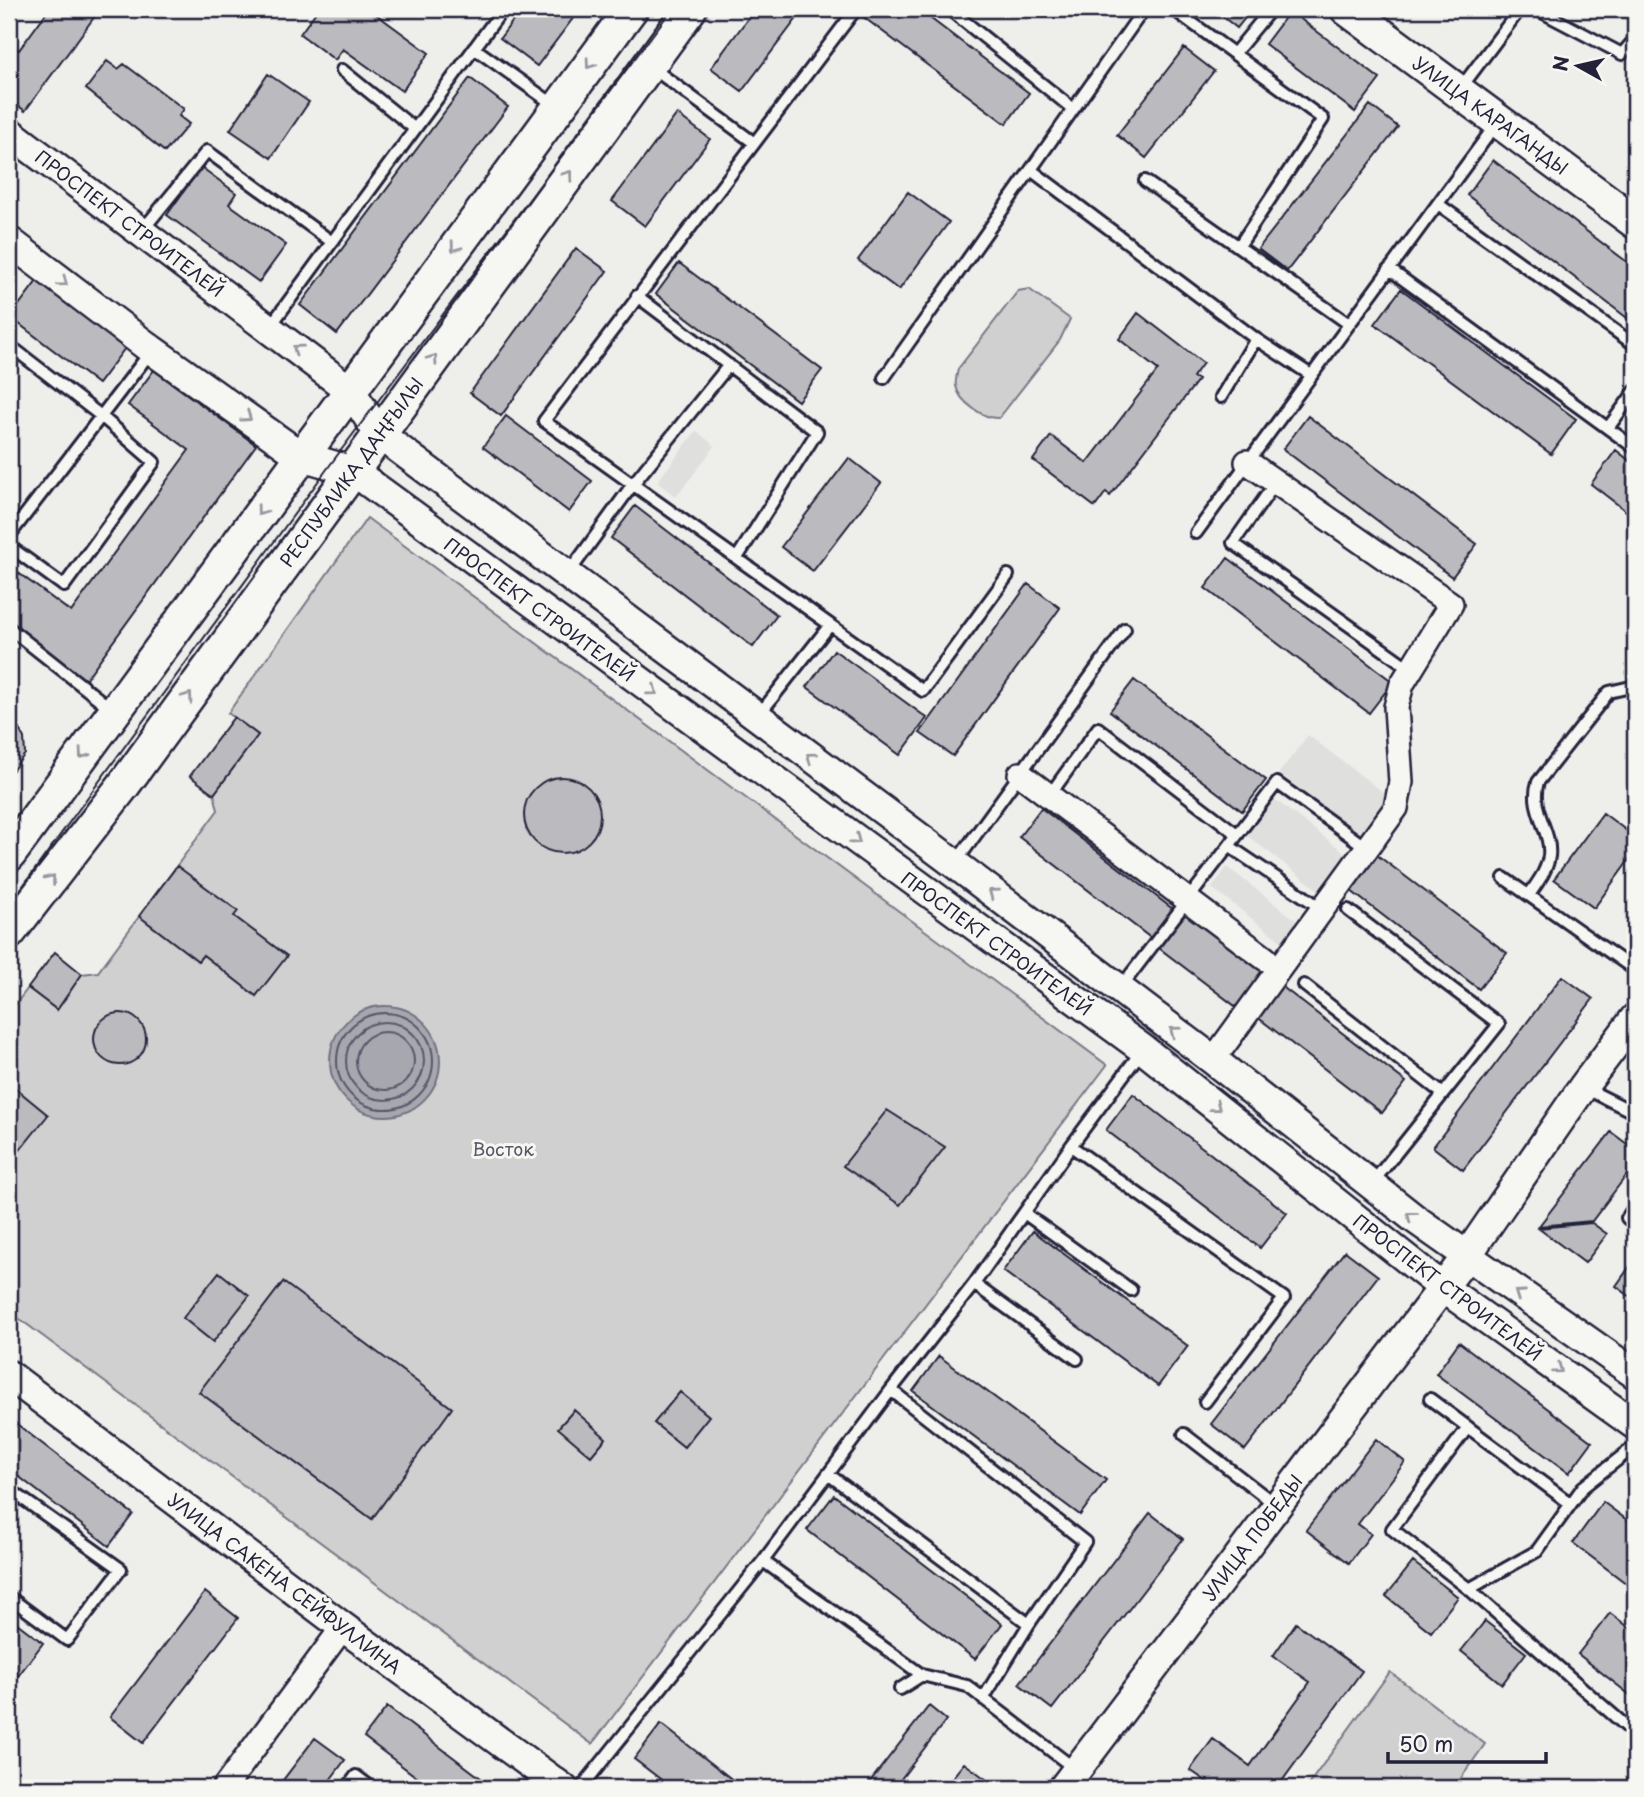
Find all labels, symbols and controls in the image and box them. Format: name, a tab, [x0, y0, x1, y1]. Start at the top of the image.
north arrow	[1542, 32, 1612, 102]
street label: УЛИЦА КАРАГАНДЫ	[1408, 49, 1574, 181]
text: N	[1545, 54, 1575, 73]
one-way arrow	[586, 56, 598, 69]
street label: ПРОСПЕКТ СТРОИТЕЛЕЙ	[30, 143, 230, 303]
one-way arrow	[559, 171, 572, 183]
one-way arrow	[451, 239, 464, 252]
one-way arrow	[55, 274, 68, 287]
one-way arrow	[292, 345, 305, 358]
one-way arrow	[425, 354, 437, 367]
street label: РЕСПУБЛИКА ДАҢҒЫЛЫ	[273, 371, 429, 573]
one-way arrow	[239, 409, 251, 421]
one-way arrow	[257, 503, 270, 516]
street label: ПРОСПЕКТ СТРОИТЕЛЕЙ	[439, 530, 641, 688]
one-way arrow	[645, 683, 658, 696]
one-way arrow	[179, 692, 192, 705]
one-way arrow	[79, 746, 91, 759]
one-way arrow	[807, 752, 819, 765]
one-way arrow	[848, 832, 861, 844]
street label: ПРОСПЕКТ СТРОИТЕЛЕЙ	[896, 864, 1098, 1022]
one-way arrow	[42, 874, 55, 887]
one-way arrow	[988, 889, 1001, 902]
one-way arrow	[1170, 1026, 1182, 1039]
one-way arrow	[1208, 1099, 1220, 1112]
park label: Восток	[472, 1135, 534, 1162]
street label: ПРОСПЕКТ СТРОИТЕЛЕЙ	[1348, 1207, 1548, 1367]
one-way arrow	[1407, 1212, 1419, 1225]
one-way arrow	[1513, 1289, 1526, 1302]
one-way arrow	[1550, 1361, 1563, 1373]
street label: УЛИЦА ПОБЕДЫ	[1195, 1468, 1309, 1606]
street label: УЛИЦА САКЕНА СЕЙФУЛЛИНА	[163, 1486, 408, 1680]
scale bar	[1388, 1720, 1546, 1764]
text: 50 m	[1399, 1727, 1453, 1759]

